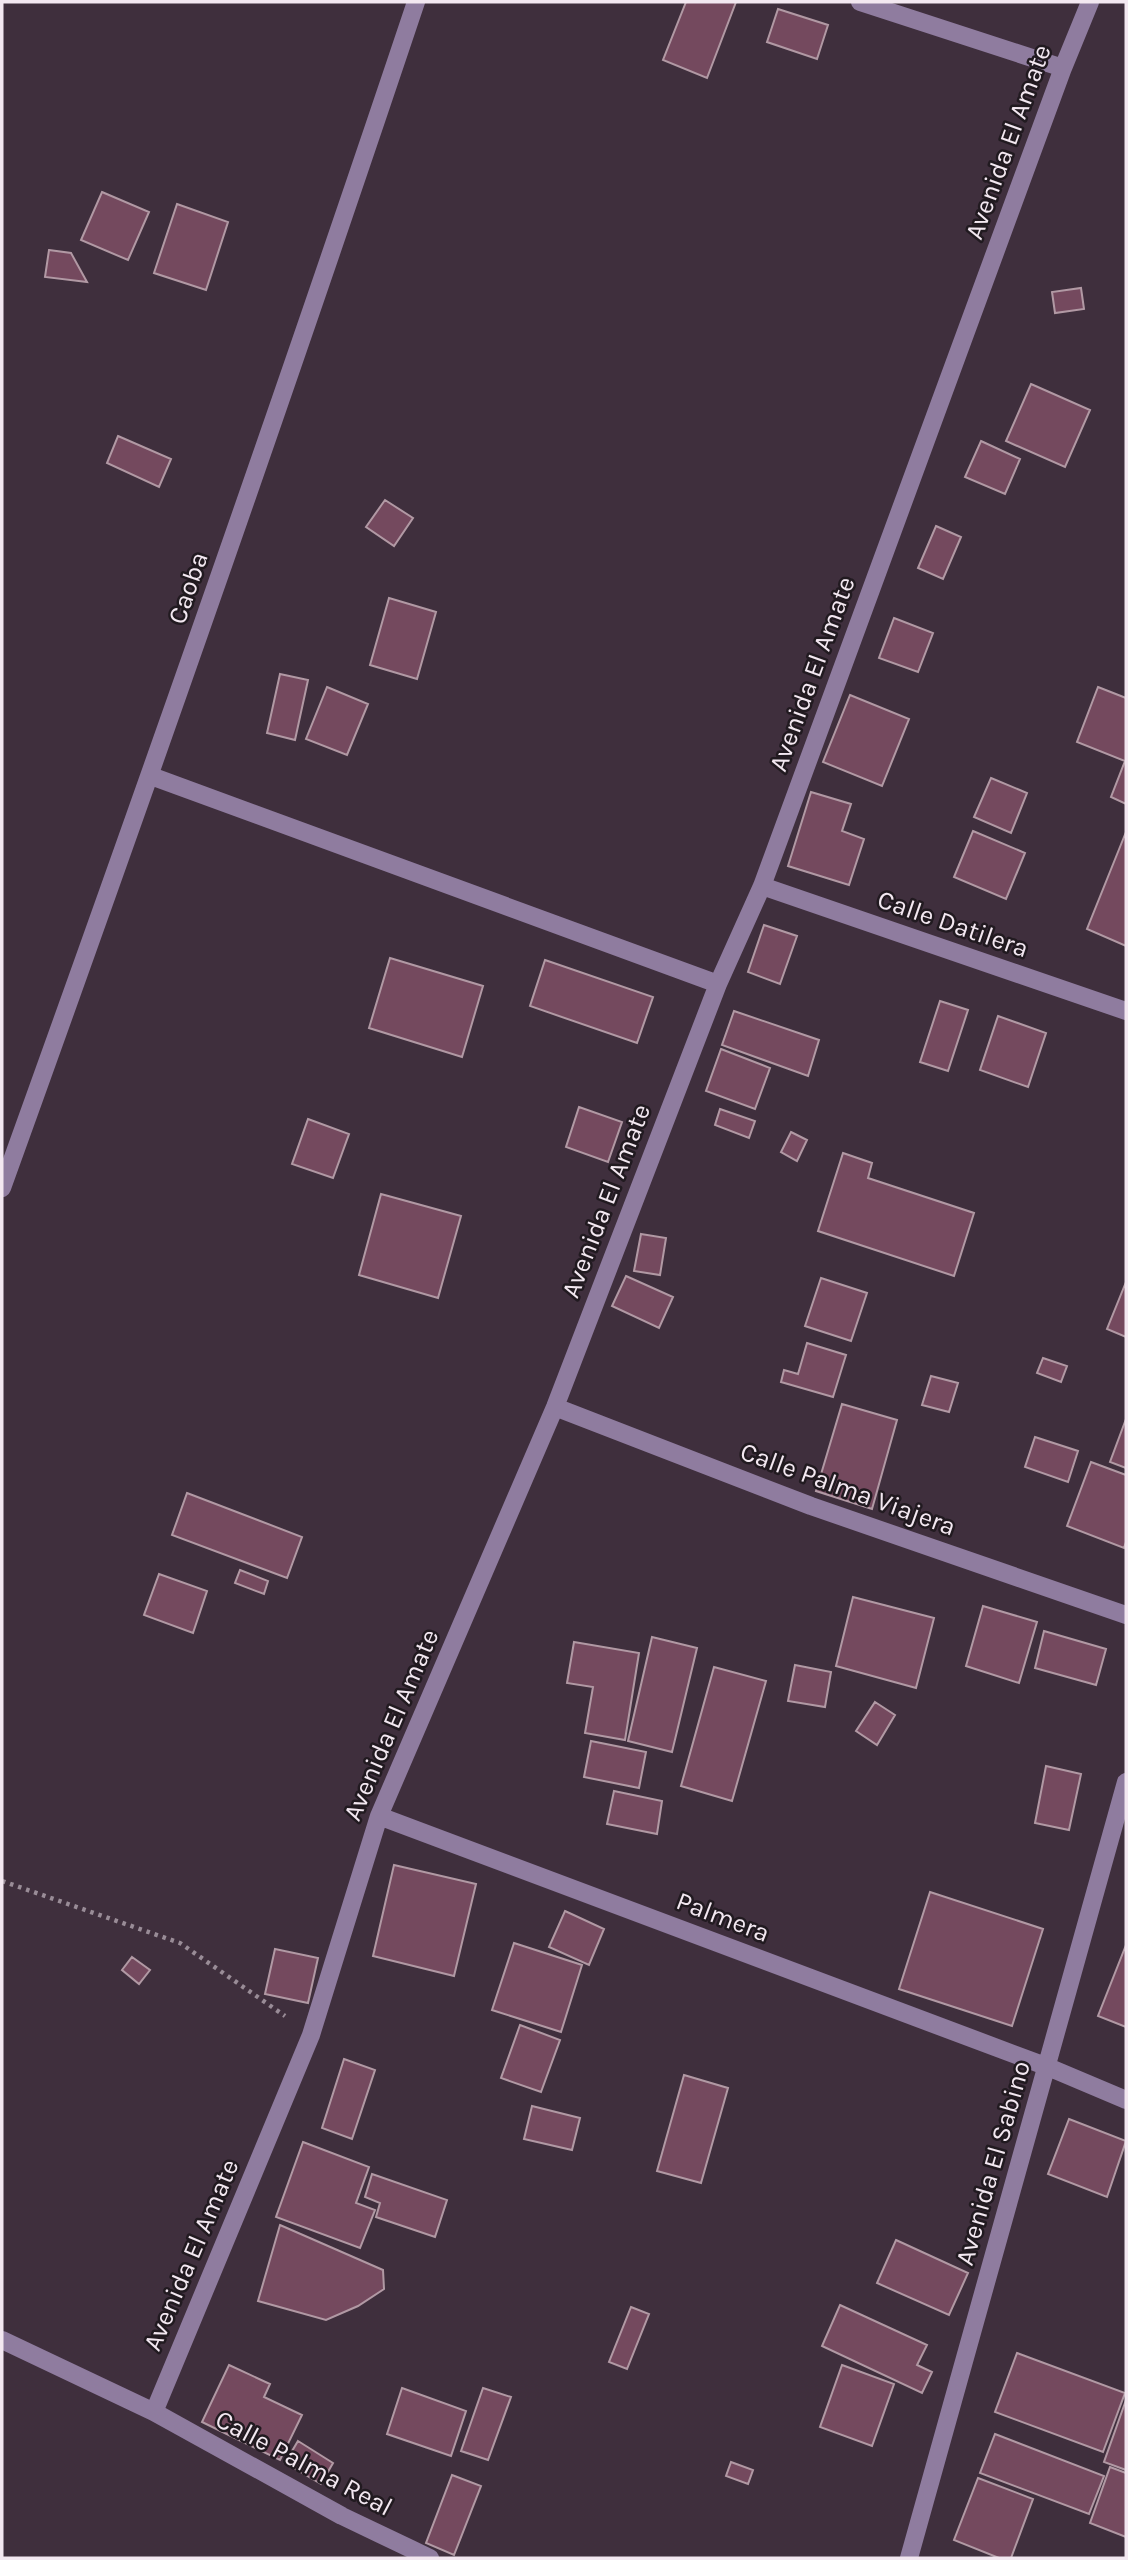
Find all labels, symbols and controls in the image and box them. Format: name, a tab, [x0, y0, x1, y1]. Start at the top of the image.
street label: Avenida El Amate	[958, 40, 1058, 244]
street label: Caoba	[161, 548, 215, 628]
street label: Avenida El Amate	[762, 572, 862, 776]
street label: Calle Datilera	[873, 884, 1033, 964]
street label: Avenida El Amate	[555, 1100, 657, 1302]
street label: Calle Palma Viajera	[736, 1436, 960, 1542]
street label: Avenida El Amate	[337, 1625, 445, 1825]
street label: Palmera	[672, 1885, 774, 1949]
street label: Avenida El Sabino	[949, 2057, 1037, 2269]
street label: Avenida El Amate	[137, 2155, 245, 2355]
street label: Calle Palma Real	[210, 2403, 398, 2523]

